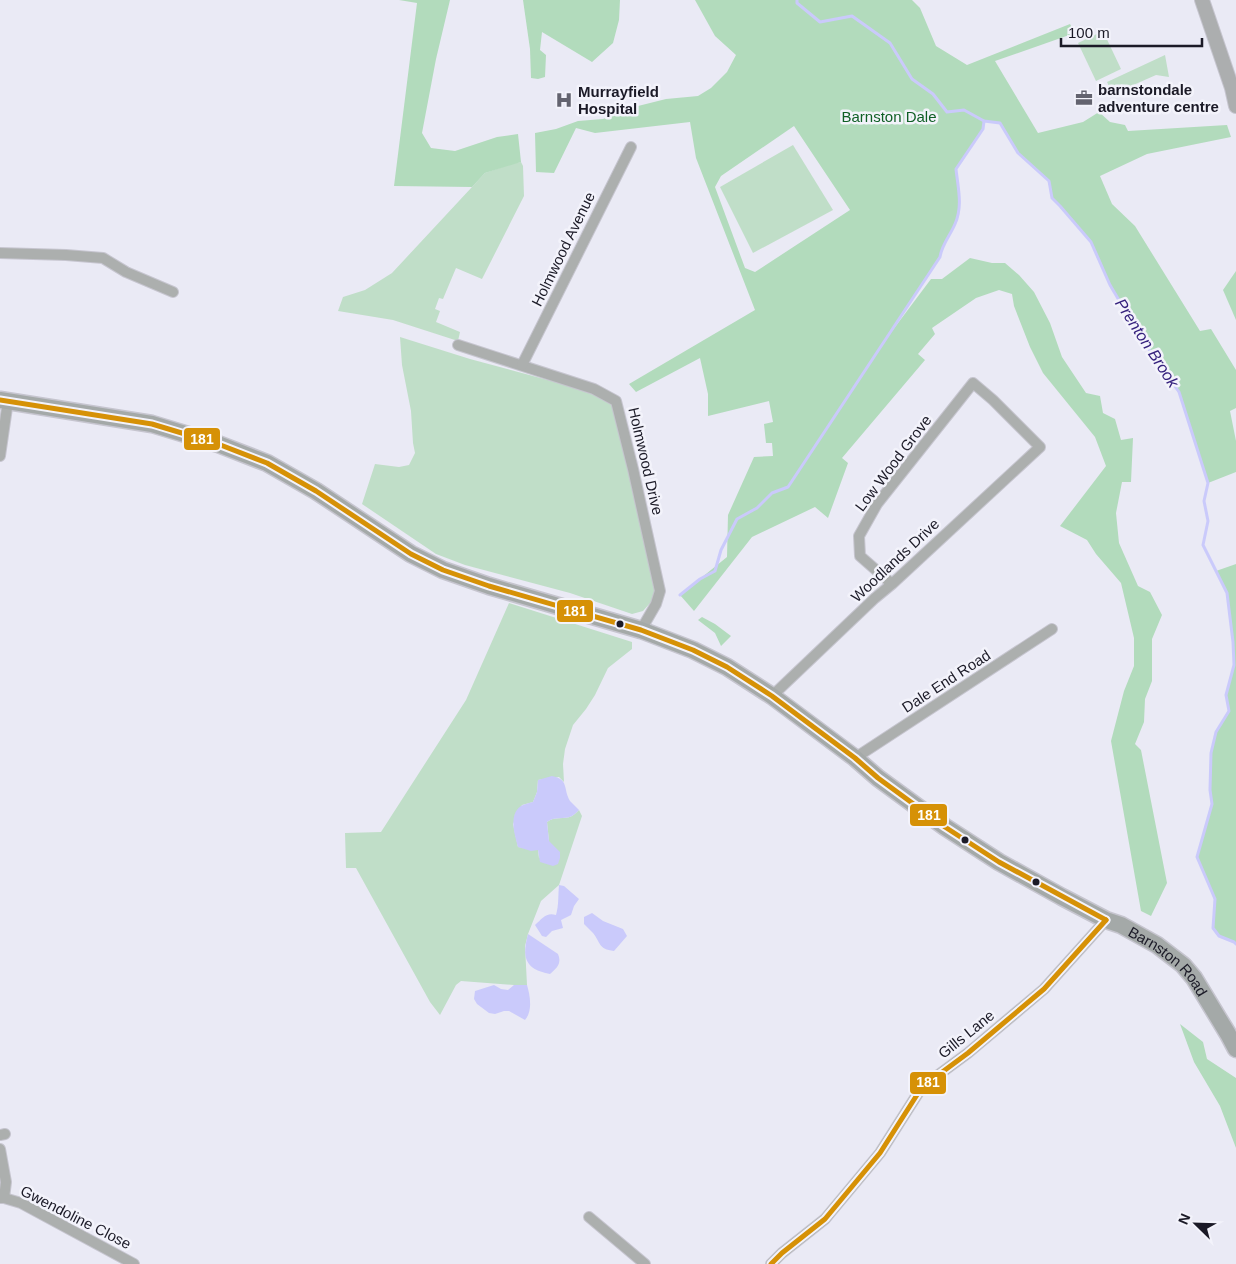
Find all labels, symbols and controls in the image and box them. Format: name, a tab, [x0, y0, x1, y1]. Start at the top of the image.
scale bar	[1061, 15, 1202, 47]
text: 100 m	[1068, 24, 1110, 41]
place label: barnstondale adventure centre	[1098, 81, 1219, 115]
place label: Murrayfield Hospital	[578, 83, 659, 117]
office icon: barnstondale adventure centre	[1074, 88, 1094, 108]
hospital icon: Murrayfield Hospital	[554, 90, 574, 110]
park label: Barnston Dale	[841, 108, 937, 125]
street label: Holmwood Avenue	[528, 189, 598, 309]
water label: Prenton Brook	[1112, 295, 1183, 391]
street label: Holmwood Drive	[625, 405, 667, 517]
street label: Low Wood Grove	[851, 412, 935, 514]
line badge: 181	[183, 427, 221, 451]
text: 181	[190, 431, 214, 447]
street label: Woodlands Drive	[848, 515, 942, 605]
line badge: 181	[556, 599, 594, 623]
text: 181	[563, 603, 587, 619]
unlabelled marker	[615, 619, 625, 629]
street label: Dale End Road	[899, 646, 993, 716]
line badge: 181	[909, 803, 948, 827]
text: 181	[917, 807, 941, 823]
unlabelled marker	[960, 835, 970, 845]
unlabelled marker	[1031, 877, 1041, 887]
street label: Barnston Road	[1126, 923, 1211, 999]
street label: Gills Lane	[935, 1006, 997, 1062]
line badge: 181	[909, 1071, 947, 1095]
text: 181	[916, 1074, 940, 1090]
street label: Gwendoline Close	[18, 1182, 134, 1252]
north arrow	[1171, 1199, 1221, 1249]
text: N	[1175, 1211, 1193, 1227]

